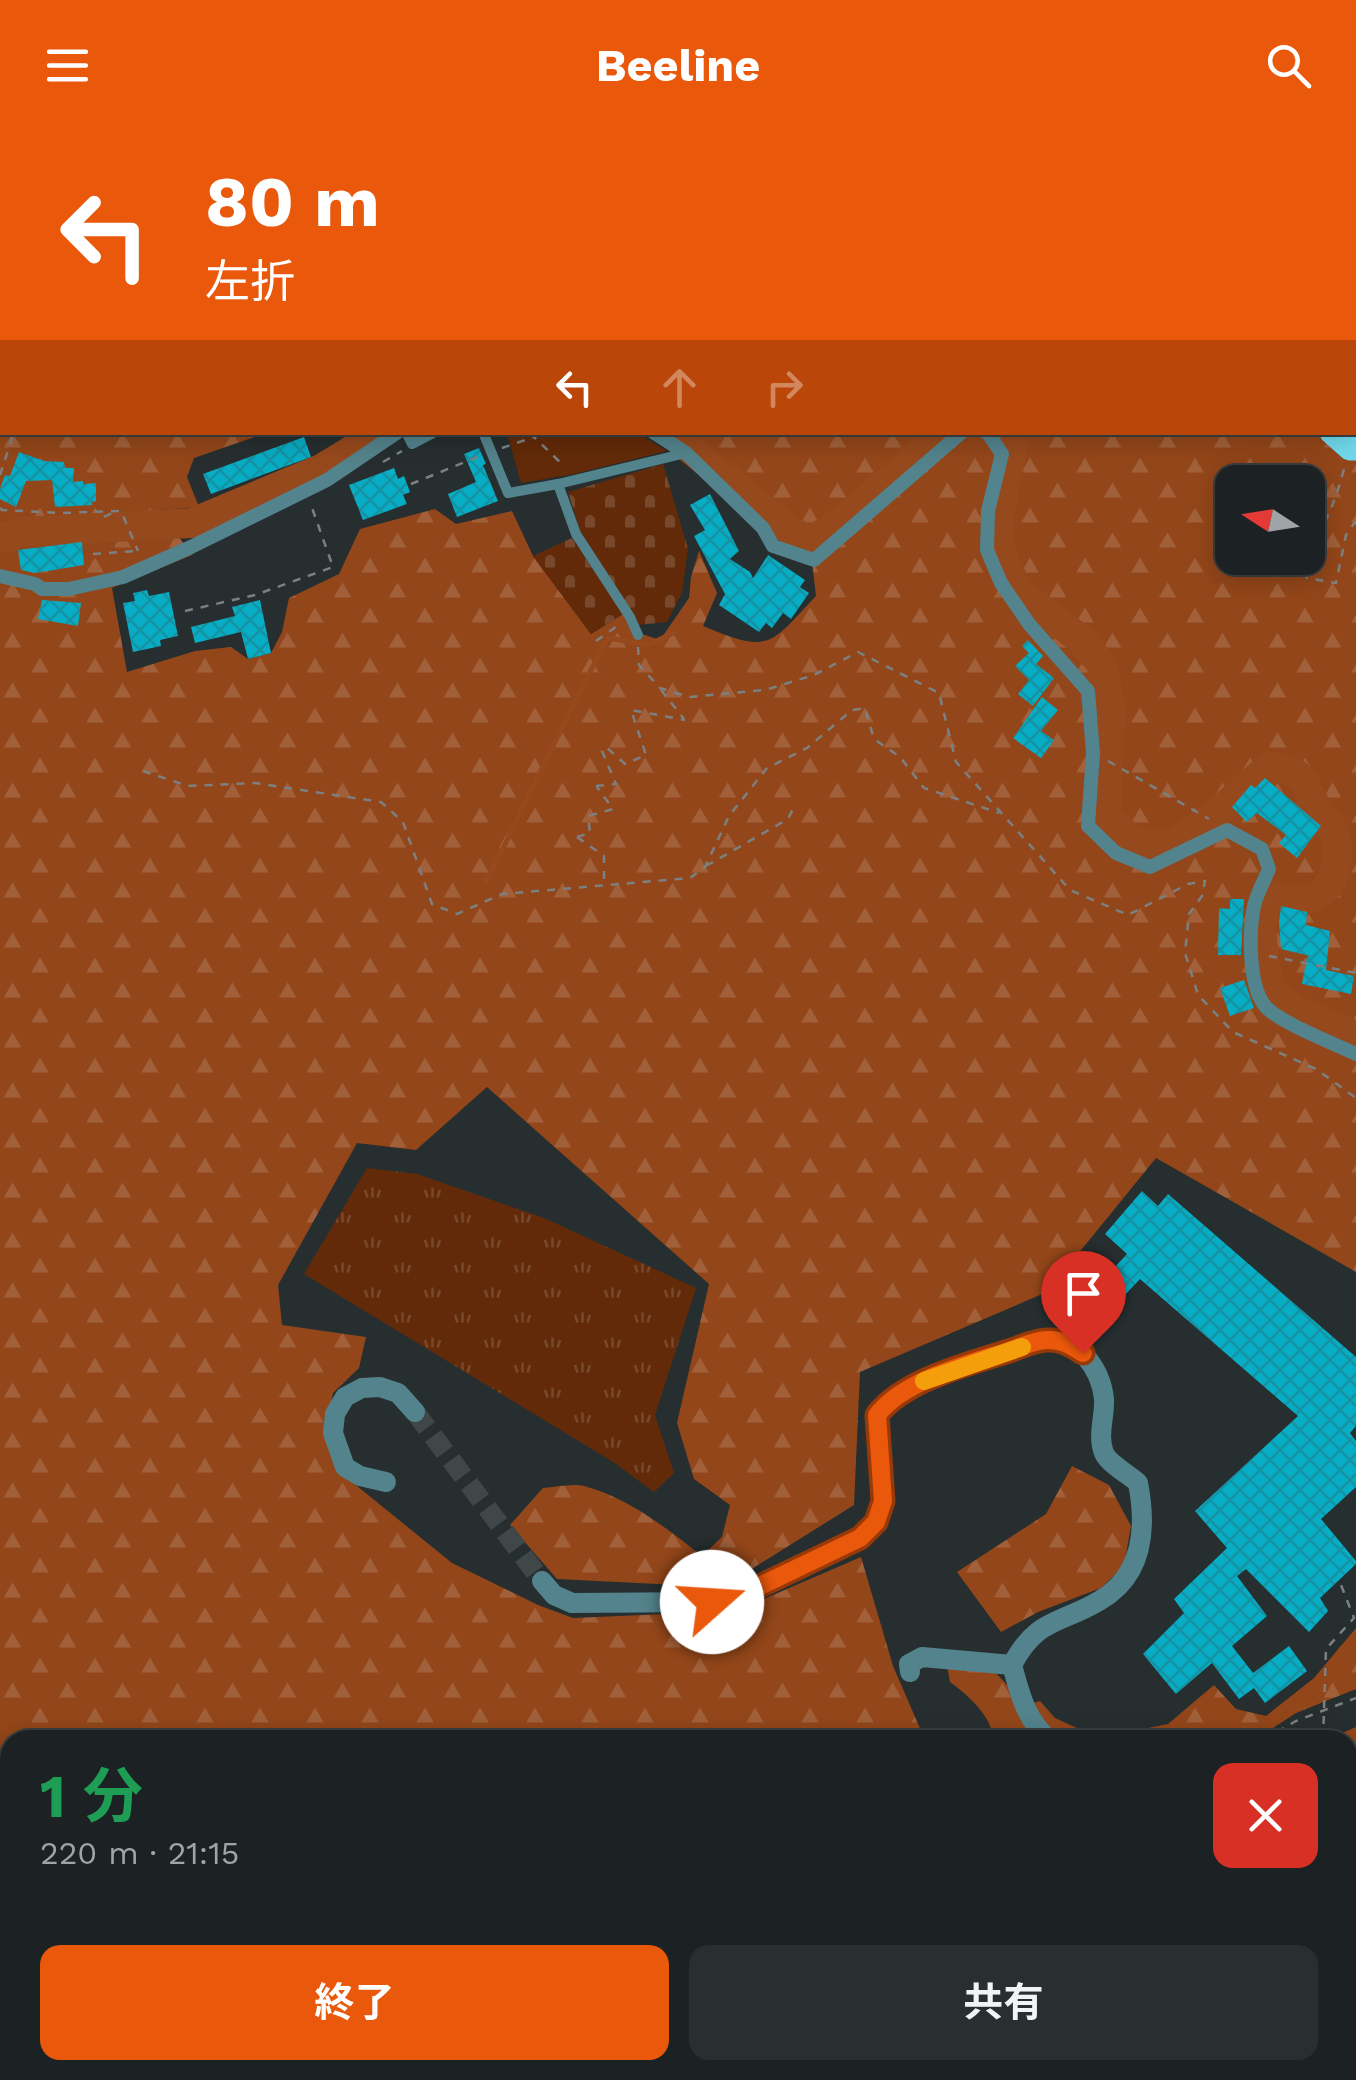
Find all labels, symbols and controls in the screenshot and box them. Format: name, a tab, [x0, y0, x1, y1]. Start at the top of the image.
icon: menu	[40, 38, 95, 93]
icon: search	[1261, 38, 1316, 93]
text: Beeline	[596, 39, 760, 92]
text: 80 m	[205, 161, 380, 243]
icon: left	[40, 170, 170, 300]
text: 左折	[205, 255, 295, 308]
icon: left	[547, 360, 602, 415]
icon: ahead	[652, 360, 707, 415]
icon: right	[757, 360, 812, 415]
north arrow	[1215, 465, 1325, 575]
map controls	[1215, 465, 1325, 575]
pin	[1041, 1251, 1126, 1354]
icon: arrive	[1056, 1266, 1111, 1321]
position arrow	[660, 1550, 764, 1654]
text: 1 分	[40, 1761, 143, 1832]
button: close	[1213, 1763, 1318, 1868]
text: 220 m · 21:15	[40, 1834, 239, 1872]
button: 終了	[40, 1945, 669, 2060]
button: 共有	[689, 1945, 1318, 2060]

